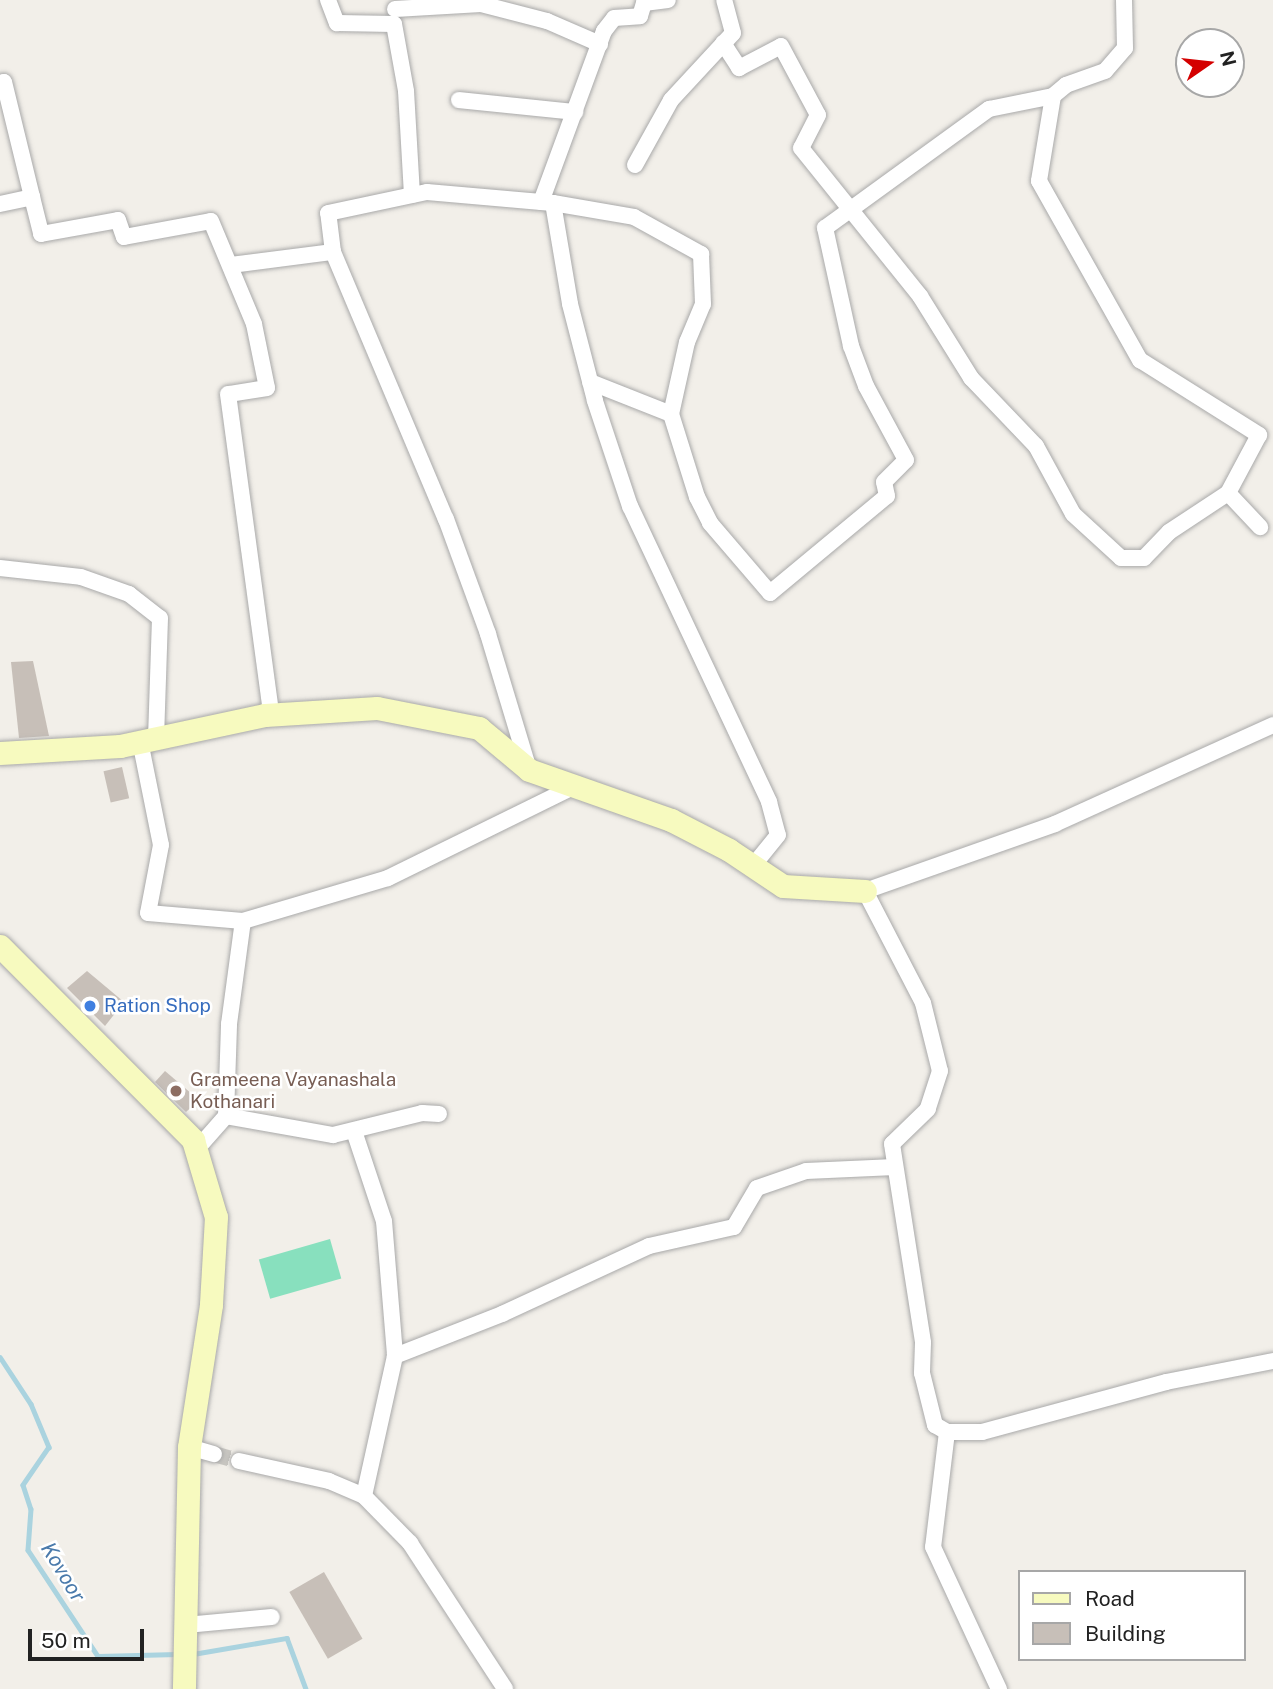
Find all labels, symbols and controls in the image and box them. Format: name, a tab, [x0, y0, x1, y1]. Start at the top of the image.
north arrow	[1175, 28, 1245, 98]
text: N	[1216, 49, 1241, 68]
place label: Ration Shop	[104, 995, 211, 1017]
marker: Ration Shop	[82, 998, 98, 1014]
place label: Grameena Vayanashala Kothanari	[190, 1069, 397, 1113]
marker: Grameena Vayanashala Kothanari	[168, 1083, 184, 1099]
water label: Kovoor	[35, 1538, 91, 1606]
legend	[1018, 1570, 1245, 1661]
text: Road	[1085, 1586, 1135, 1611]
scale bar	[32, 1616, 147, 1660]
text: Building	[1085, 1621, 1166, 1646]
text: 50 m	[41, 1628, 91, 1653]

